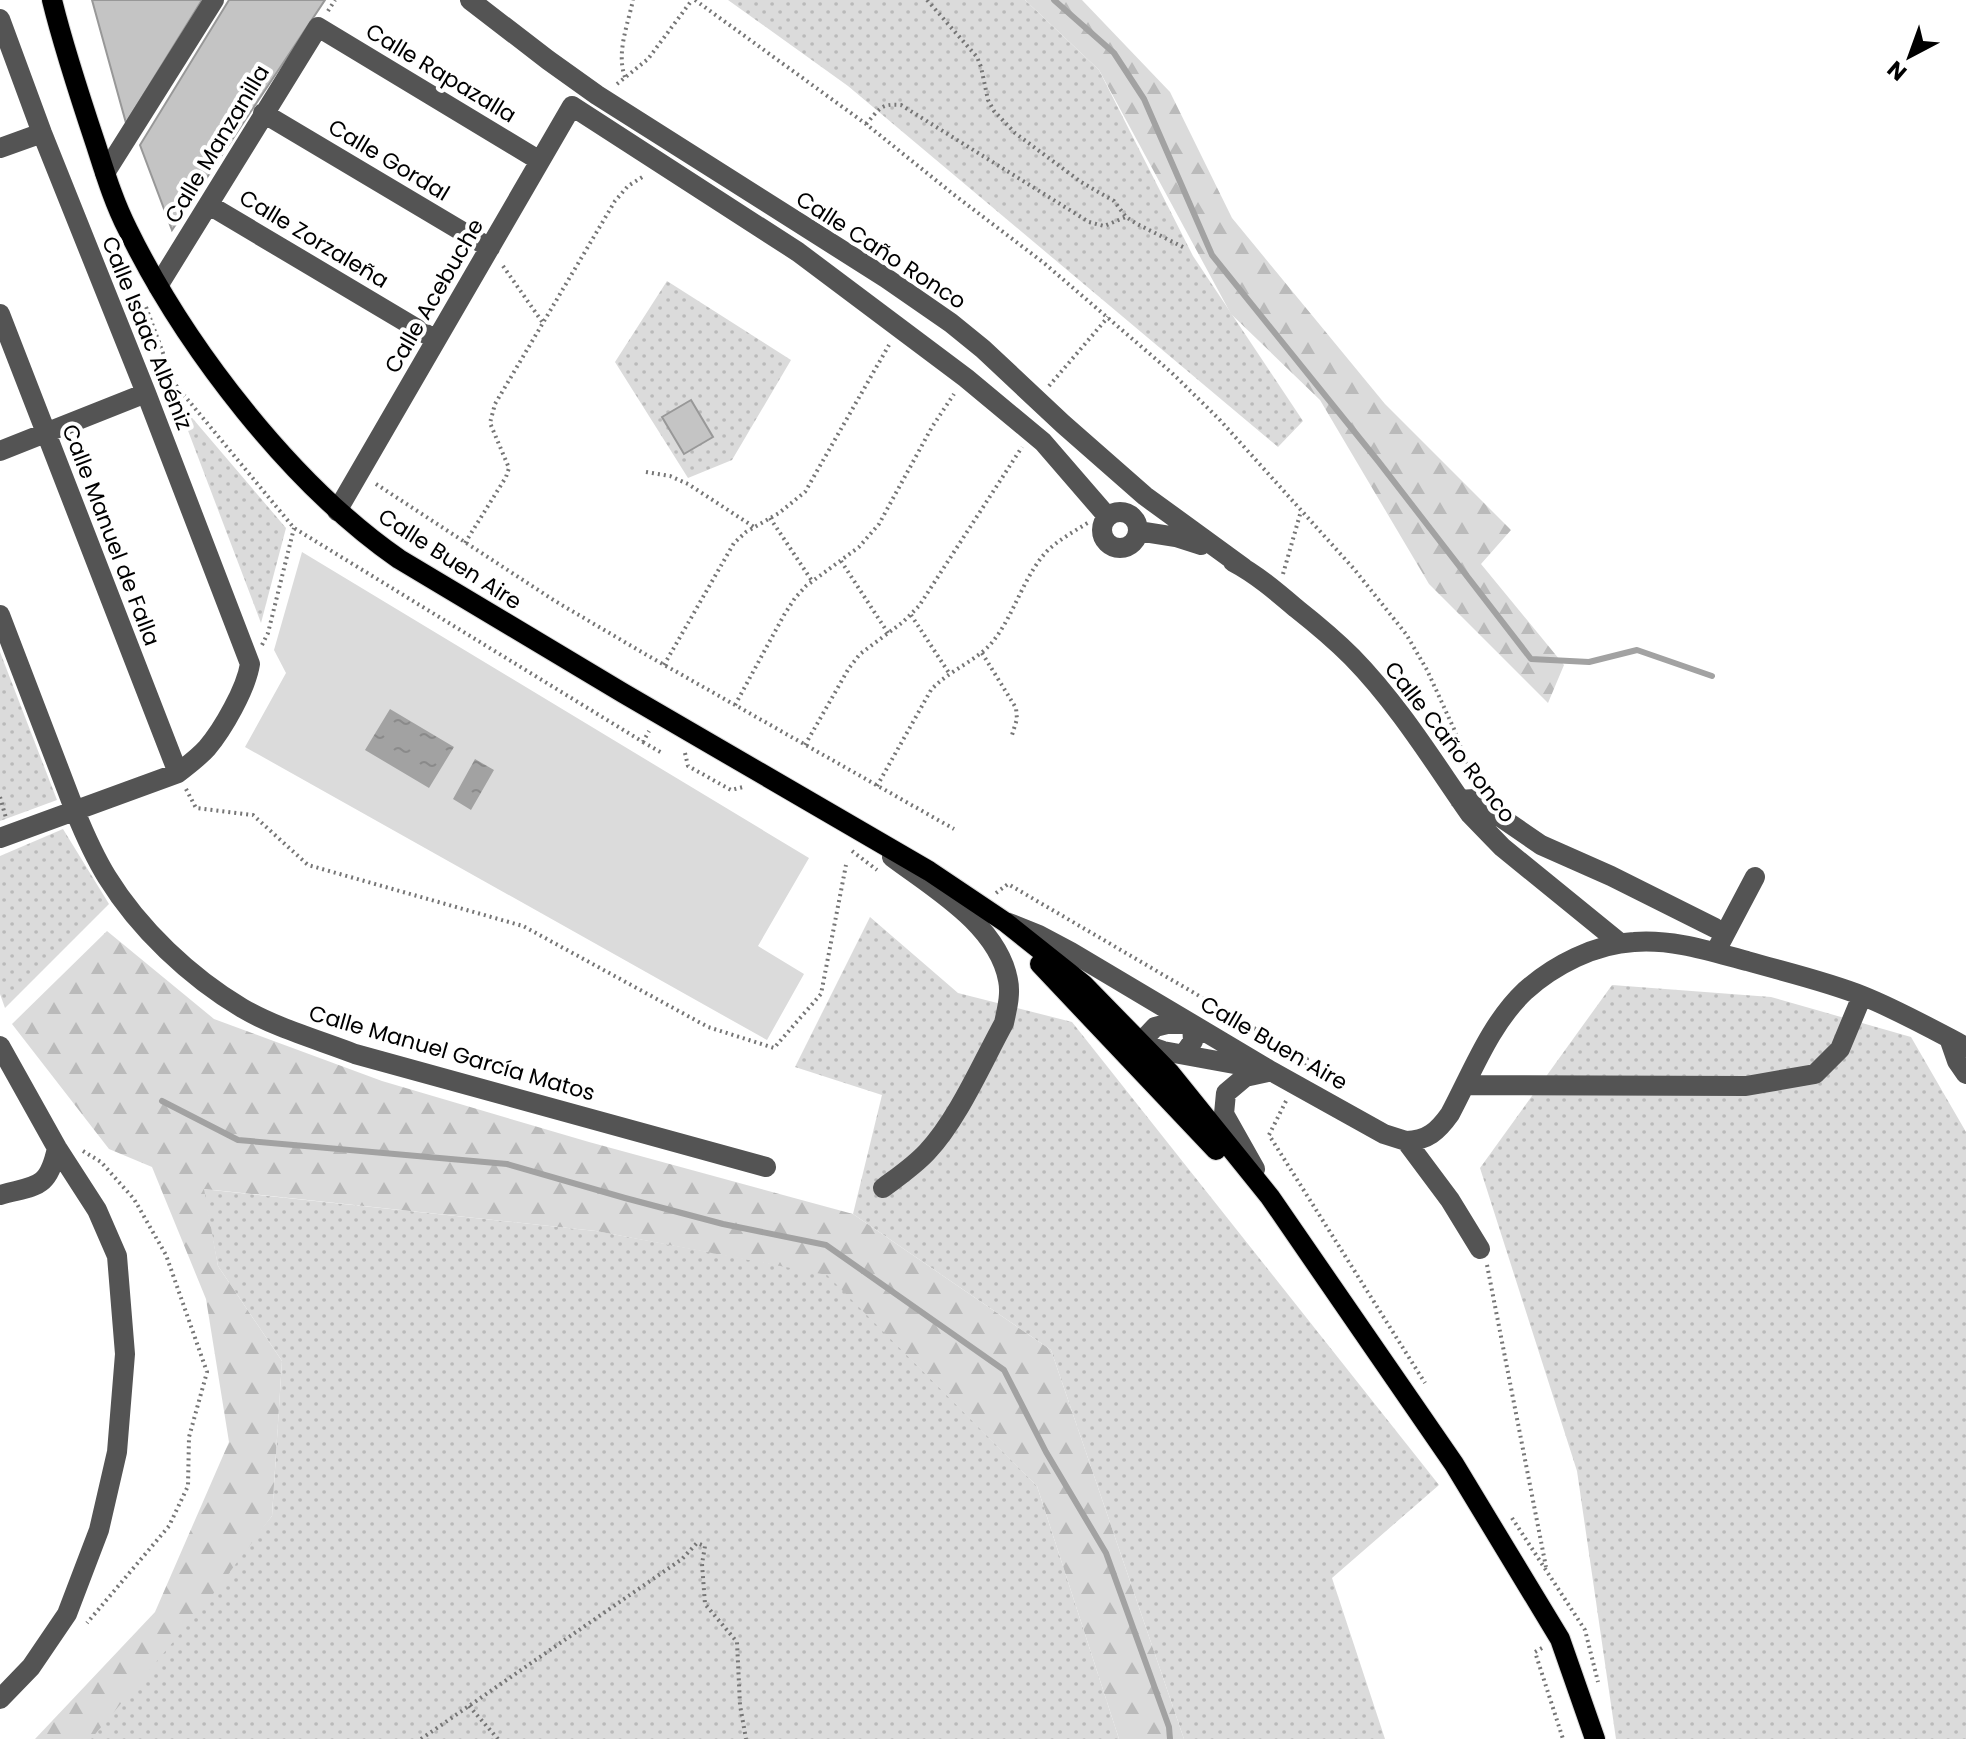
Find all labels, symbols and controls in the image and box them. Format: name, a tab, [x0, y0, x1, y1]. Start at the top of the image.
street label: Calle Rapazalla	[360, 16, 522, 130]
north arrow	[1870, 16, 1950, 96]
text: N	[1881, 54, 1914, 88]
street label: Calle Manzanilla	[157, 59, 277, 229]
street label: Calle Gordal	[322, 111, 456, 209]
street label: Calle Zorzaleña	[233, 182, 395, 296]
street label: Calle Caño Ronco	[790, 183, 972, 317]
street label: Calle Acebuche	[377, 213, 491, 379]
street label: Calle Isaac Albéniz	[94, 232, 200, 434]
street label: Calle Manuel de Falla	[54, 420, 168, 650]
street label: Calle Buen Aire	[372, 501, 528, 617]
street label: Calle Caño Ronco	[1377, 655, 1523, 829]
street label: Calle Buen Aire	[1195, 988, 1353, 1098]
street label: Calle Manuel García Matos	[305, 997, 599, 1109]

